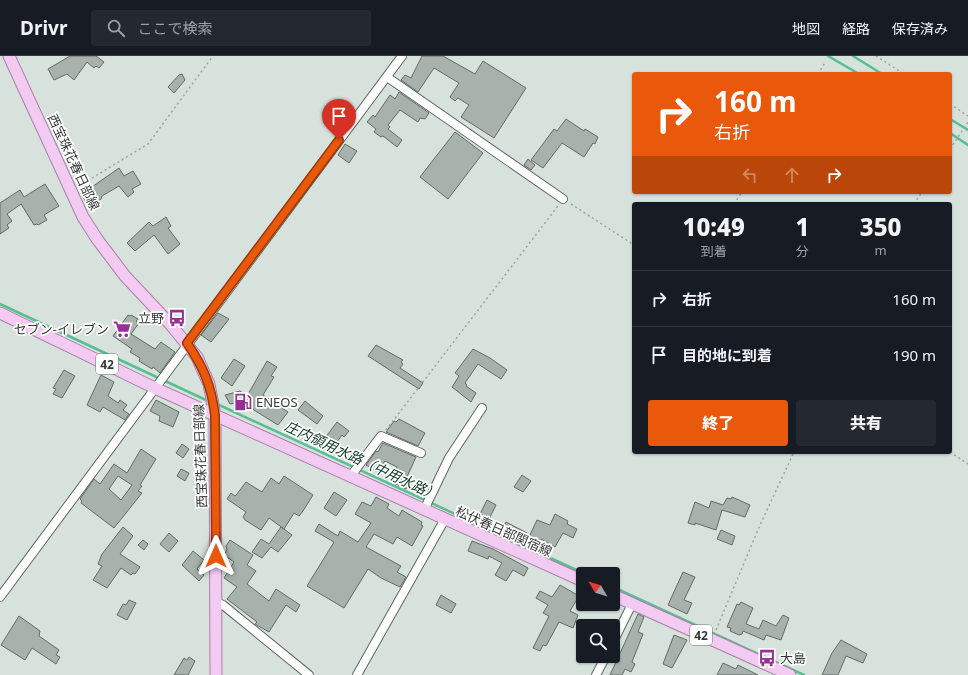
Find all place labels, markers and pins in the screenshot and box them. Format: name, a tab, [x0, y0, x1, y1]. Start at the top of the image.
pin	[322, 99, 356, 140]
bus stop icon: 立野	[167, 308, 187, 328]
place label: 立野	[138, 309, 164, 327]
supermarket icon: セブン-イレブン	[112, 319, 132, 339]
place label: セブン-イレブン	[14, 320, 109, 338]
fuel station icon: ENEOS	[233, 392, 253, 412]
place label: ENEOS	[256, 393, 298, 411]
bus stop icon: 大島	[757, 648, 777, 668]
place label: 大島	[780, 649, 806, 667]

